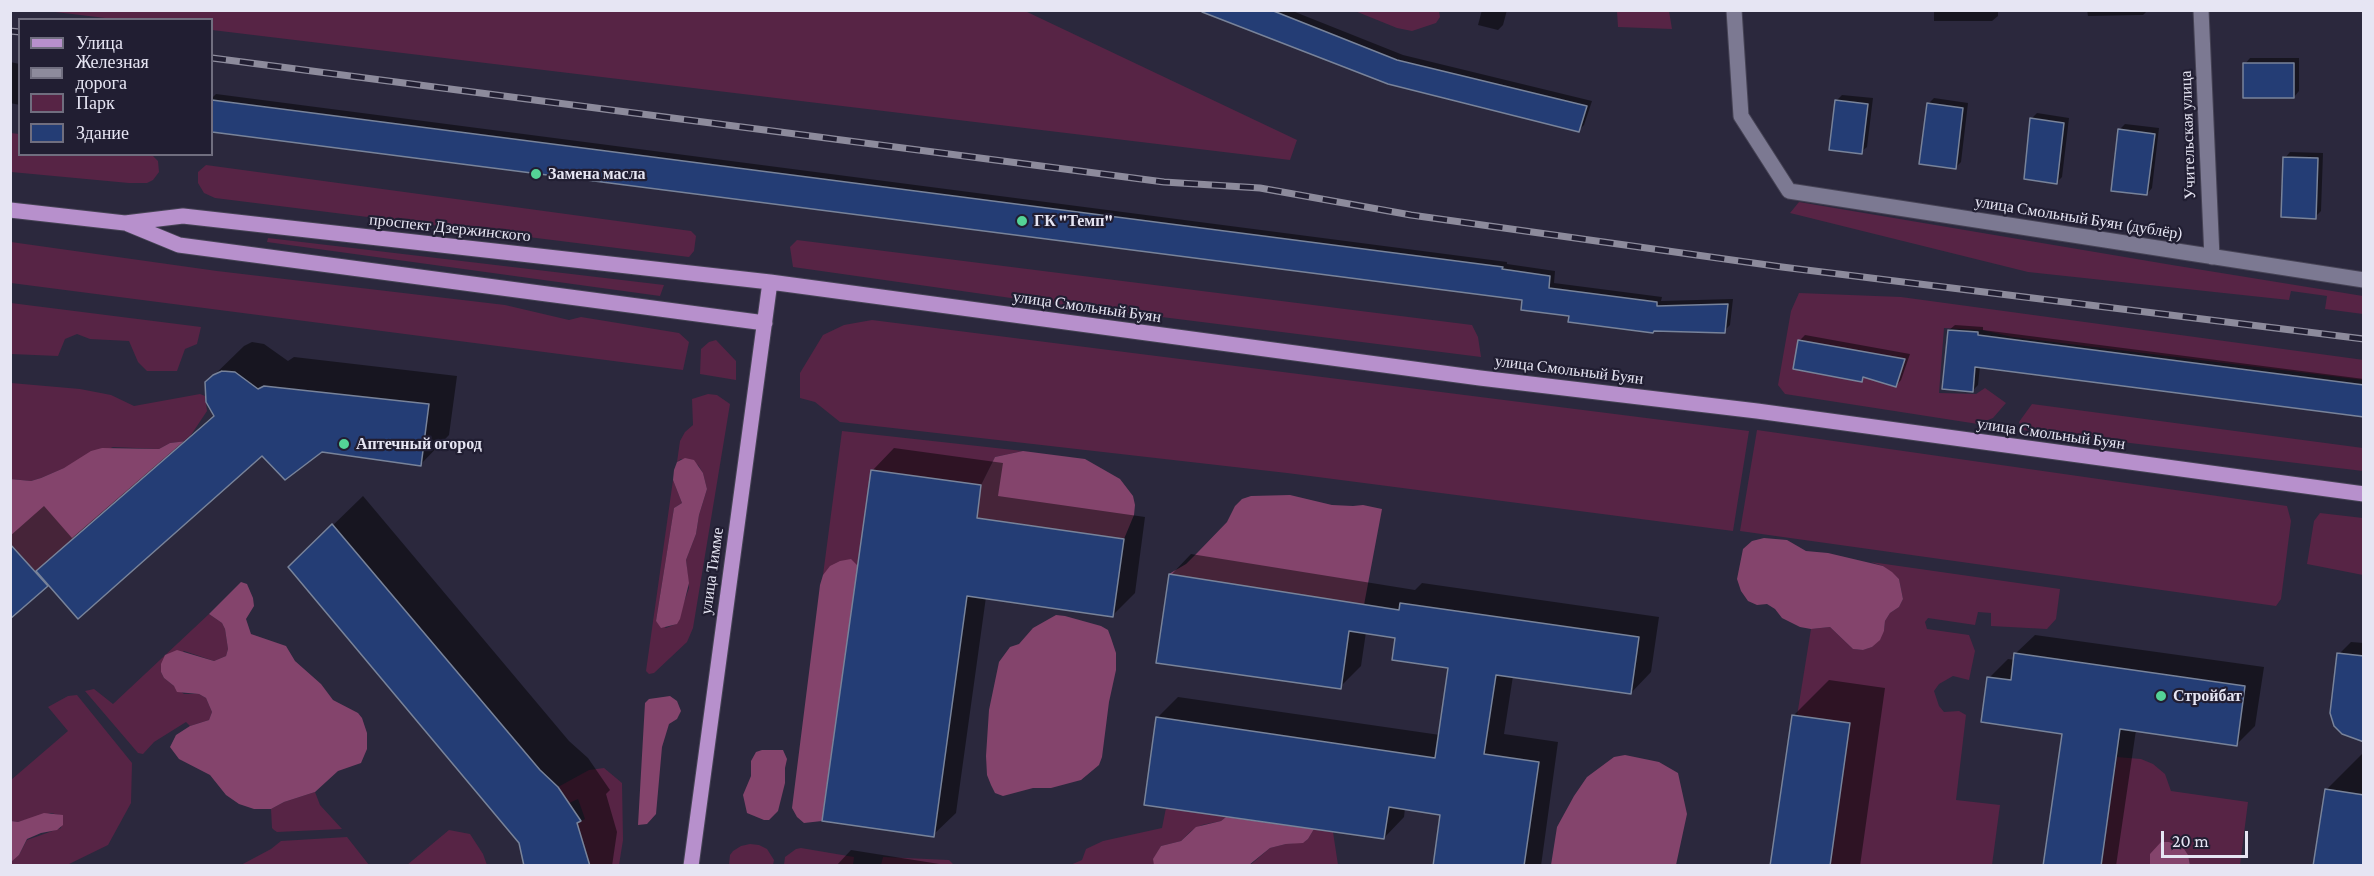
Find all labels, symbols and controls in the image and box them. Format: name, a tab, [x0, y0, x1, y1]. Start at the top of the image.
legend	[18, 18, 213, 156]
text: Улица	[76, 33, 123, 53]
text: Железная дорога	[75, 52, 149, 93]
street label: Учительская улица	[2176, 70, 2200, 200]
text: Парк	[76, 93, 115, 113]
text: Здание	[76, 123, 129, 143]
place label: Замена масла	[548, 164, 646, 184]
marker: Замена масла	[529, 167, 543, 181]
street label: улица Смольный Буян (дублёр)	[1974, 192, 2184, 244]
street label: проспект Дзержинского	[368, 210, 532, 246]
place label: ГК "Темп"	[1034, 211, 1113, 231]
marker: ГК "Темп"	[1015, 214, 1029, 228]
street label: улица Смольный Буян	[1012, 287, 1162, 327]
street label: улица Смольный Буян	[1494, 351, 1644, 389]
street label: улица Смольный Буян	[1976, 414, 2126, 454]
place label: Аптечный огород	[356, 434, 482, 454]
marker: Аптечный огород	[337, 437, 351, 451]
street label: улица Тимме	[696, 526, 728, 616]
place label: Стройбат	[2173, 686, 2242, 706]
marker: Стройбат	[2154, 689, 2168, 703]
scale bar	[2164, 819, 2251, 857]
text: 20 m	[2172, 831, 2209, 851]

